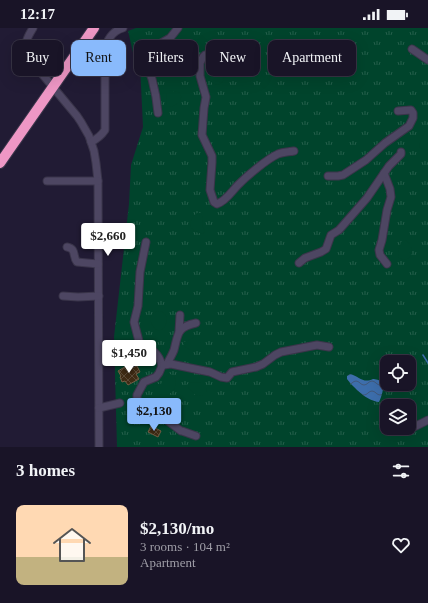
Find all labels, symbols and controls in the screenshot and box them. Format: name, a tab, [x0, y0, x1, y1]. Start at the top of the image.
text: 12:17	[20, 6, 55, 22]
chip: Buy	[12, 40, 63, 76]
chip: Rent	[71, 40, 126, 76]
chip: Filters	[134, 40, 198, 76]
chip: New	[206, 40, 260, 76]
chip: Apartment	[268, 40, 356, 76]
pin: $2,660	[75, 223, 141, 257]
text: $2,660	[90, 228, 126, 243]
pin: $1,450	[96, 340, 162, 374]
text: $1,450	[111, 345, 147, 360]
map controls	[380, 355, 416, 435]
button: locate	[380, 355, 416, 391]
pin: $2,130	[121, 398, 187, 432]
button: layers	[380, 399, 416, 435]
text: $2,130	[136, 403, 172, 418]
icon: filters	[390, 460, 412, 482]
text: 3 homes	[16, 461, 75, 480]
text: $2,130/mo	[140, 519, 214, 538]
icon: home	[48, 521, 96, 569]
icon: heart	[390, 534, 412, 556]
text: 3 rooms · 104 m²	[140, 539, 230, 554]
text: Apartment	[140, 555, 196, 570]

